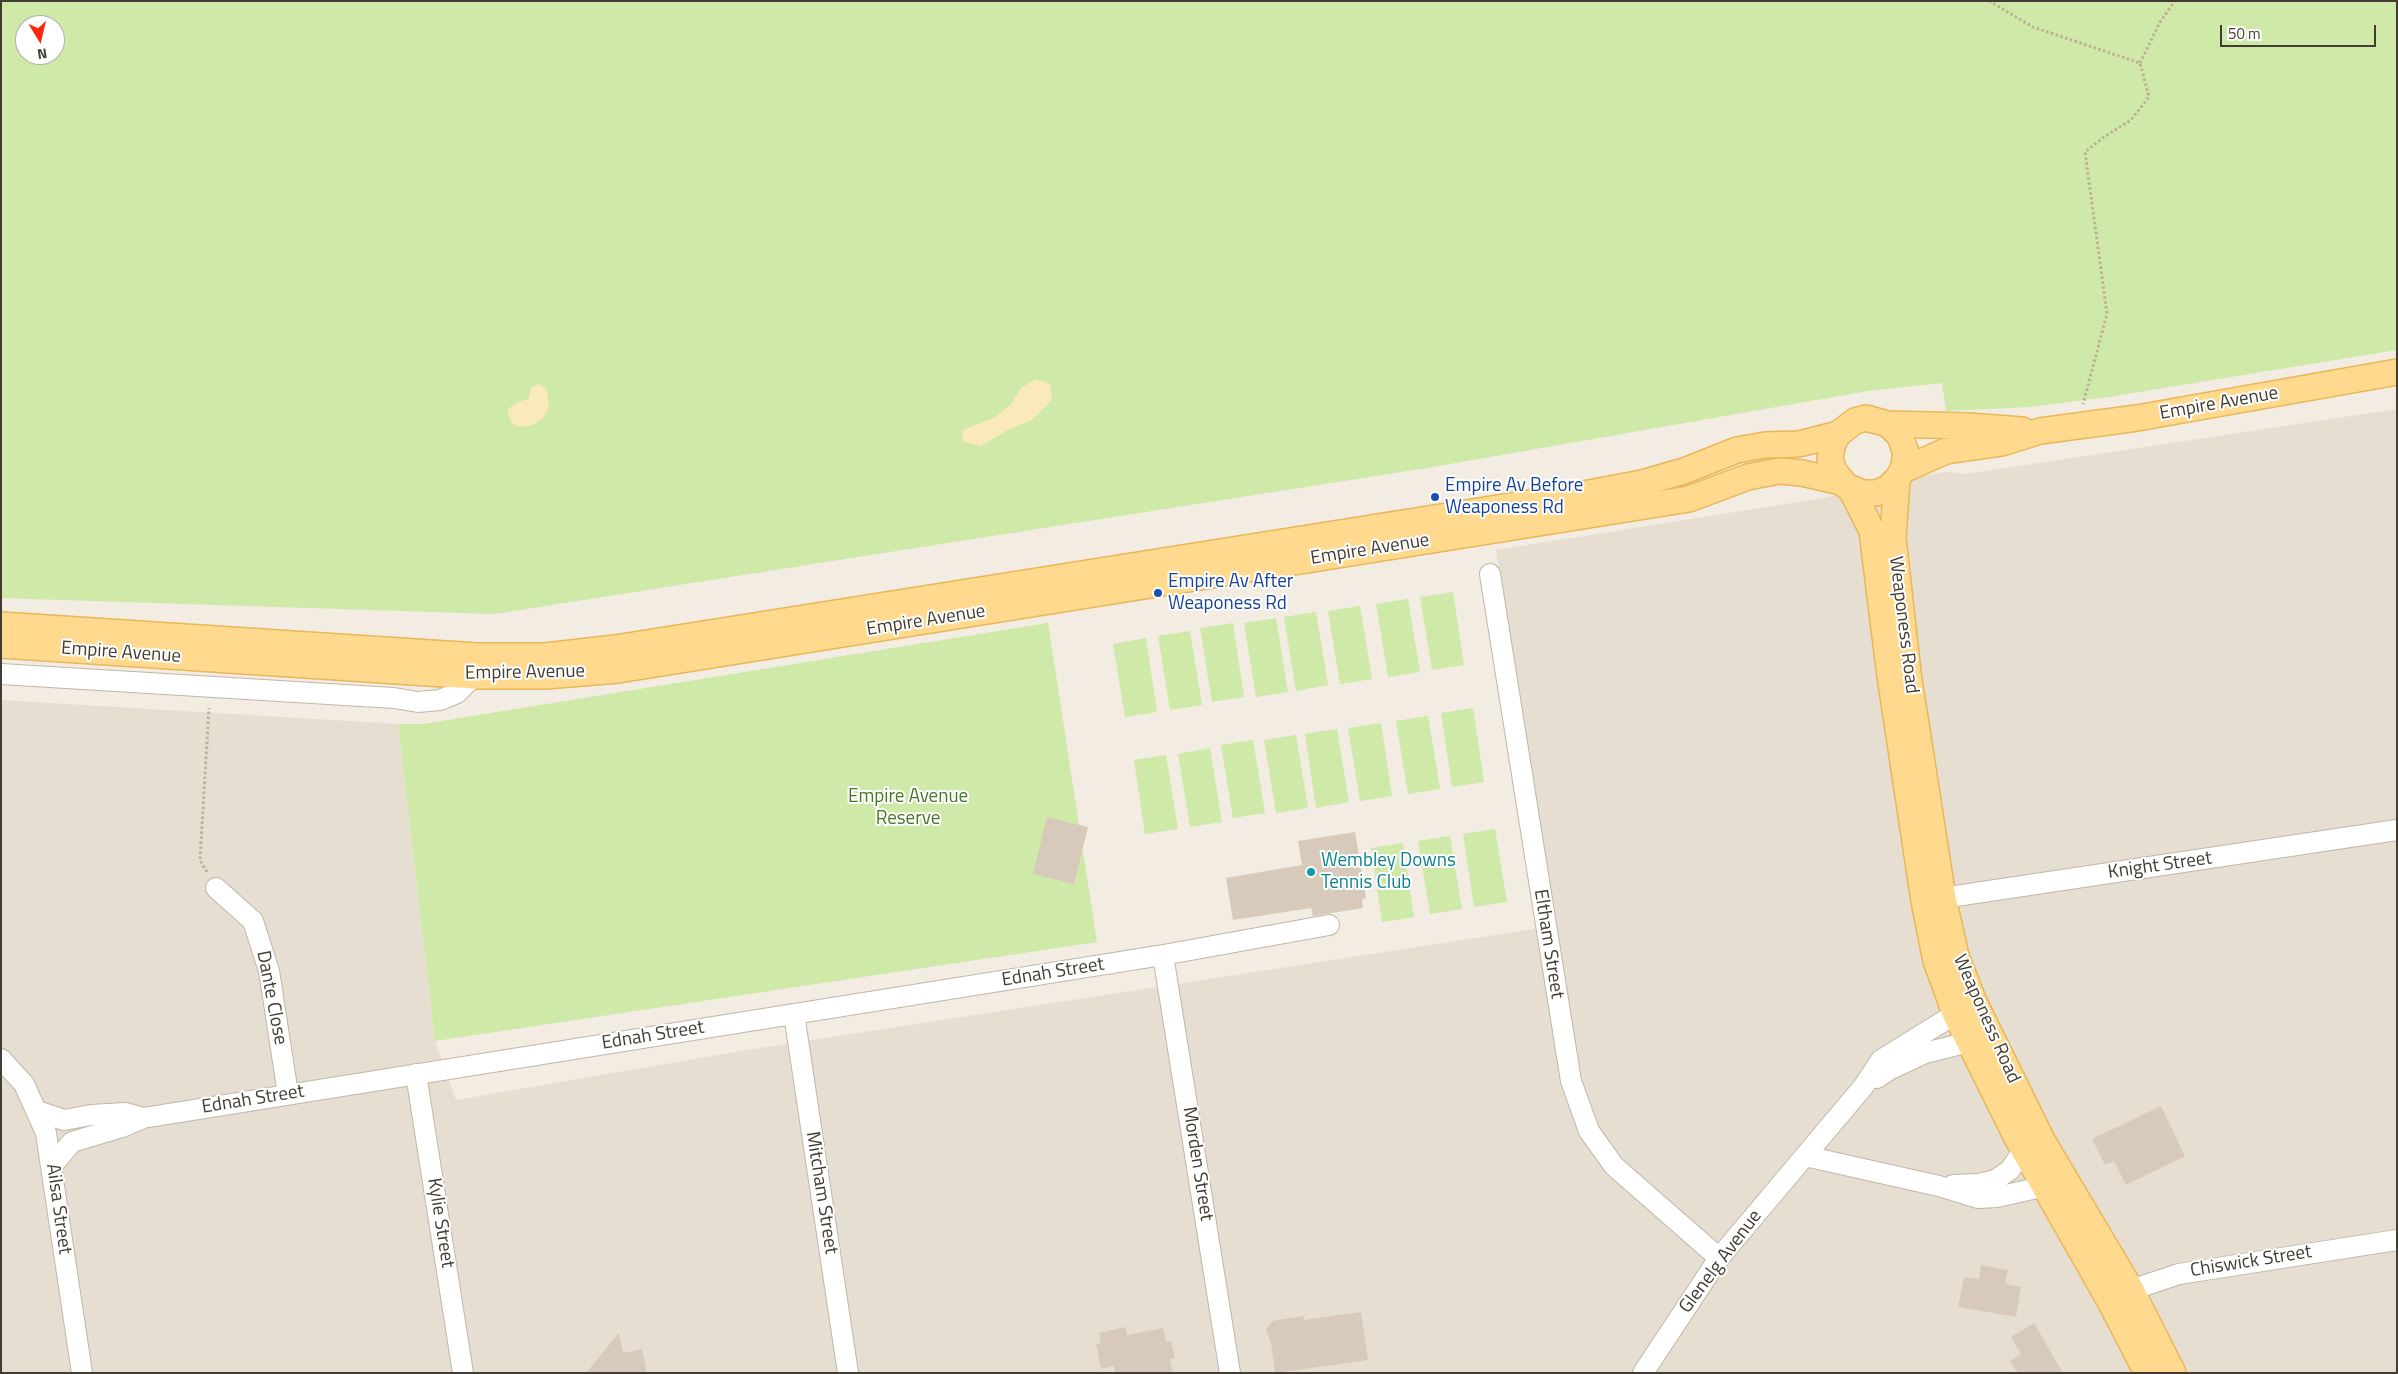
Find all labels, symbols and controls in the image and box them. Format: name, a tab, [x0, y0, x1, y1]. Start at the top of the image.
north arrow	[15, 15, 65, 65]
scale bar	[2223, 15, 2379, 47]
text: 50 m	[2228, 22, 2261, 45]
text: N	[36, 43, 49, 65]
street label: Empire Avenue	[2158, 382, 2280, 426]
place label: Empire Av Before Weaponess Rd	[1445, 475, 1583, 519]
marker: Empire Av Before Weaponess Rd	[1429, 491, 1441, 503]
street label: Empire Avenue	[1309, 529, 1431, 571]
street label: Weaponess Road	[1883, 555, 1923, 695]
place label: Empire Av After Weaponess Rd	[1168, 571, 1293, 615]
marker: Empire Av After Weaponess Rd	[1152, 587, 1164, 599]
street label: Empire Avenue	[865, 600, 987, 642]
street label: Empire Avenue	[60, 637, 182, 669]
street label: Empire Avenue	[465, 661, 585, 685]
park label: Empire Avenue Reserve	[848, 786, 968, 830]
street label: Knight Street	[2106, 847, 2214, 885]
place label: Wembley Downs Tennis Club	[1321, 850, 1456, 894]
marker: Wembley Downs Tennis Club	[1305, 866, 1317, 878]
street label: Eltham Street	[1528, 888, 1568, 1000]
street label: Dante Close	[251, 949, 291, 1047]
street label: Weaponess Road	[1947, 951, 2025, 1087]
street label: Ednah Street	[1000, 954, 1106, 992]
street label: Ednah Street	[600, 1017, 706, 1055]
street label: Ednah Street	[200, 1081, 306, 1119]
street label: Morden Street	[1177, 1105, 1217, 1223]
street label: Mitcham Street	[800, 1130, 842, 1256]
street label: Ailsa Street	[40, 1162, 76, 1256]
street label: Kylie Street	[422, 1176, 458, 1270]
street label: Glenelg Avenue	[1675, 1206, 1767, 1318]
street label: Chiswick Street	[2189, 1241, 2313, 1283]

